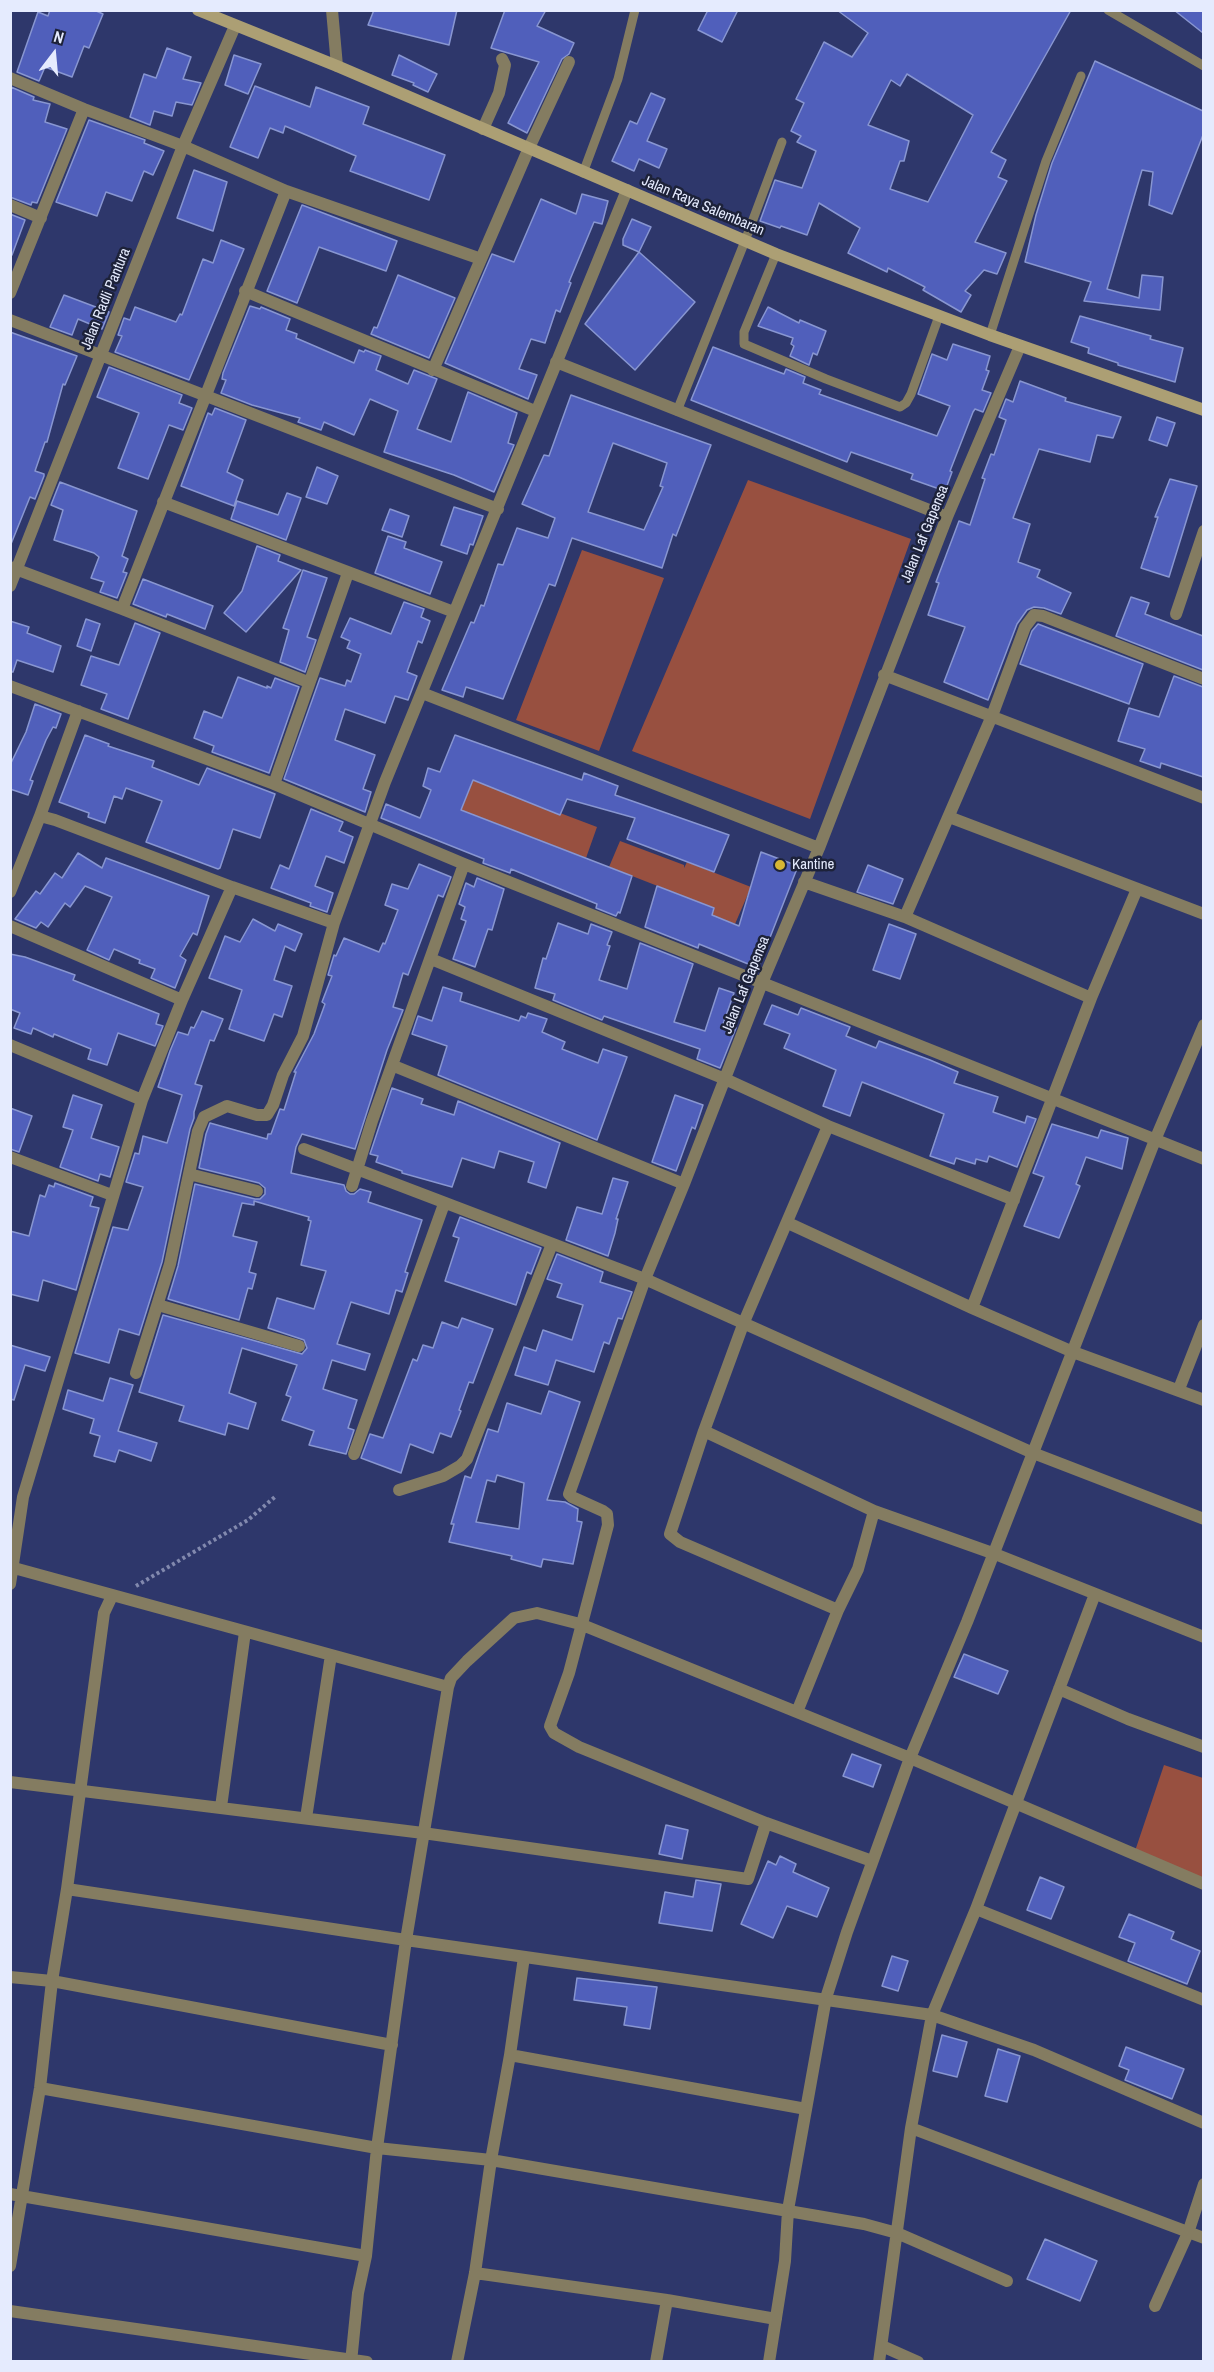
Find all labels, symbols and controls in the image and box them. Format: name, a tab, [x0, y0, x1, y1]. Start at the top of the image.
north arrow	[24, 24, 84, 84]
text: N	[51, 25, 67, 49]
street label: Jalan Raya Salembaran	[639, 172, 767, 240]
street label: Jalan Radli Pantura	[77, 246, 135, 352]
street label: Jalan Laf Gapensa	[897, 483, 953, 585]
place label: Kantine	[792, 856, 834, 874]
marker: Kantine	[773, 858, 787, 872]
street label: Jalan Laf Gapensa	[718, 934, 774, 1036]

